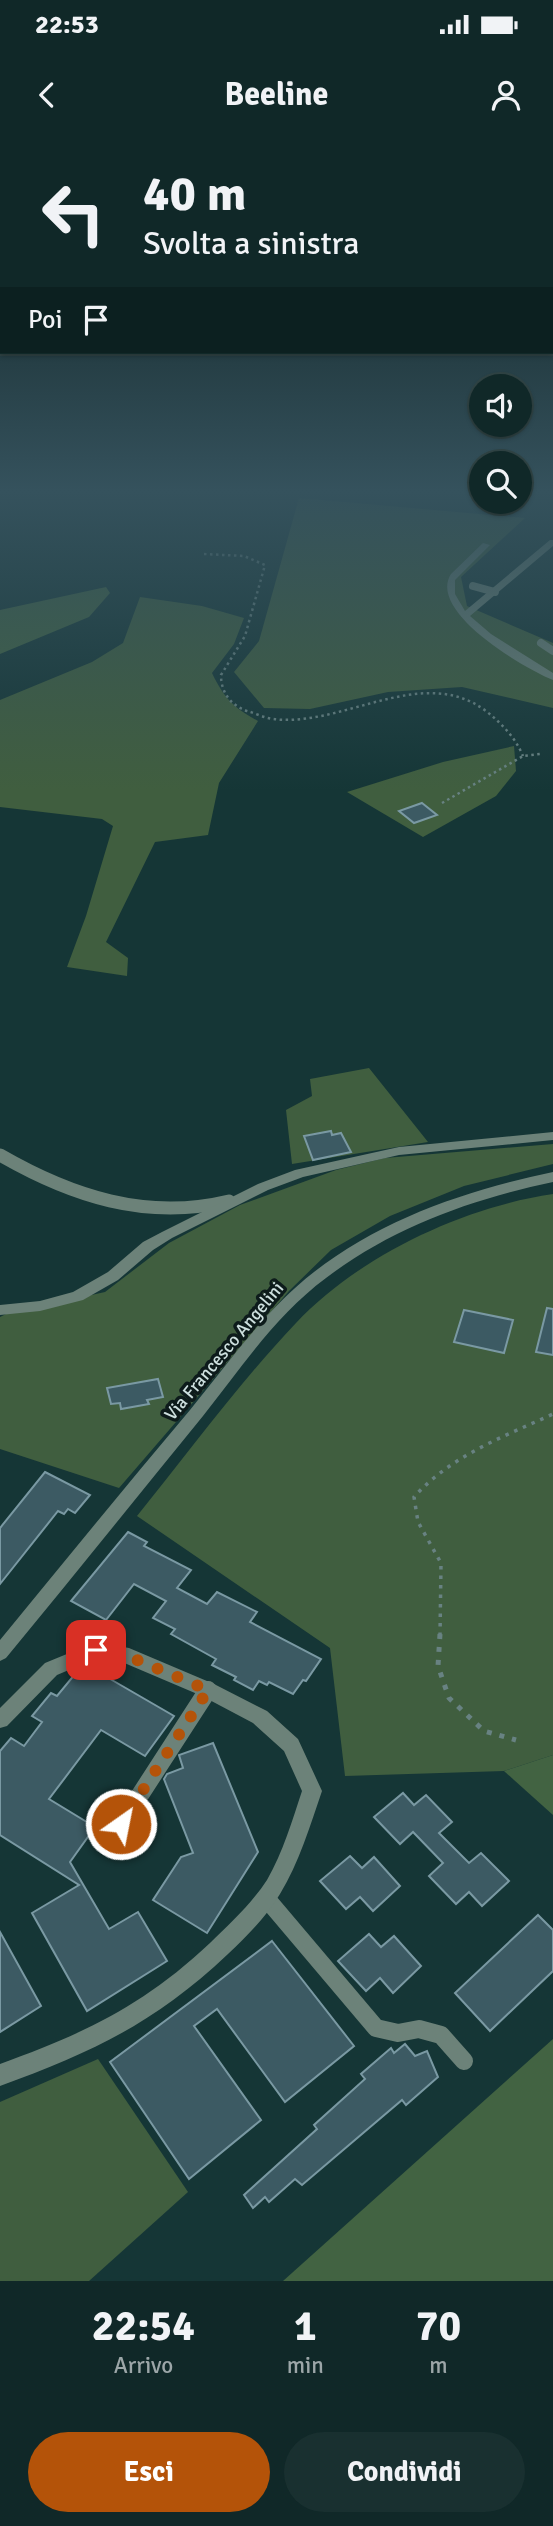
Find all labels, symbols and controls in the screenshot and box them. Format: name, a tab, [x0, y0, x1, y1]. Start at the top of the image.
text: 22:53	[35, 9, 99, 41]
text: Beeline	[225, 75, 328, 114]
icon: back	[28, 76, 66, 114]
icon: person	[487, 76, 525, 114]
text: 40 m	[143, 164, 246, 224]
icon: left	[28, 168, 119, 259]
text: Svolta a sinistra	[143, 224, 359, 263]
icon: arrive	[77, 301, 115, 339]
text: Poi	[28, 304, 63, 336]
map controls	[469, 374, 532, 514]
button: sound	[469, 374, 532, 437]
button: search	[469, 451, 532, 514]
street label: Via Francesco Angelini	[160, 1277, 288, 1425]
pin	[66, 1620, 126, 1680]
icon: arrive	[77, 1631, 115, 1669]
position arrow	[84, 1787, 158, 1861]
text: 22:54	[92, 2301, 195, 2352]
text: 1	[294, 2301, 317, 2352]
text: 70	[416, 2301, 461, 2352]
text: Arrivo	[114, 2351, 173, 2380]
text: min	[287, 2351, 324, 2380]
text: m	[429, 2351, 448, 2380]
button: Esci	[28, 2432, 270, 2512]
button: Condividi	[284, 2432, 525, 2512]

